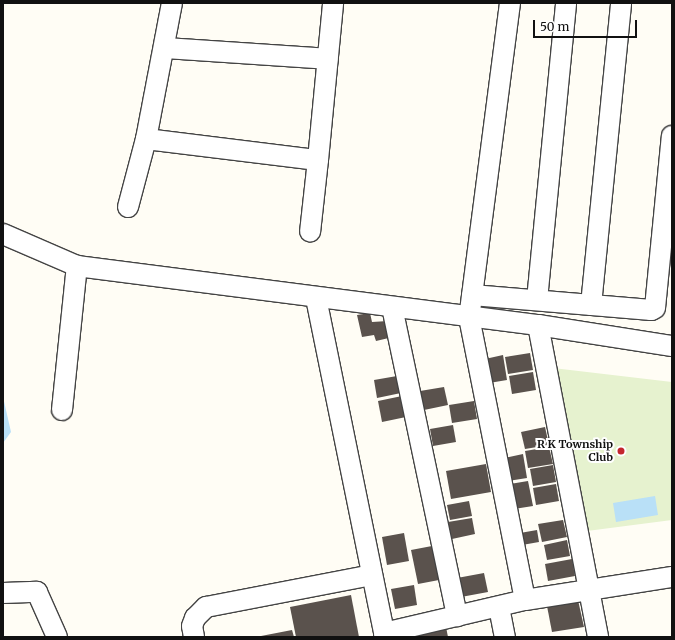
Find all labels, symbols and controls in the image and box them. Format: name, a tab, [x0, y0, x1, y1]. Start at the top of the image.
scale bar	[535, 12, 639, 38]
text: 50 m	[540, 19, 569, 34]
place label: R K Township Club	[537, 438, 613, 464]
marker: R K Township Club	[616, 446, 626, 456]

